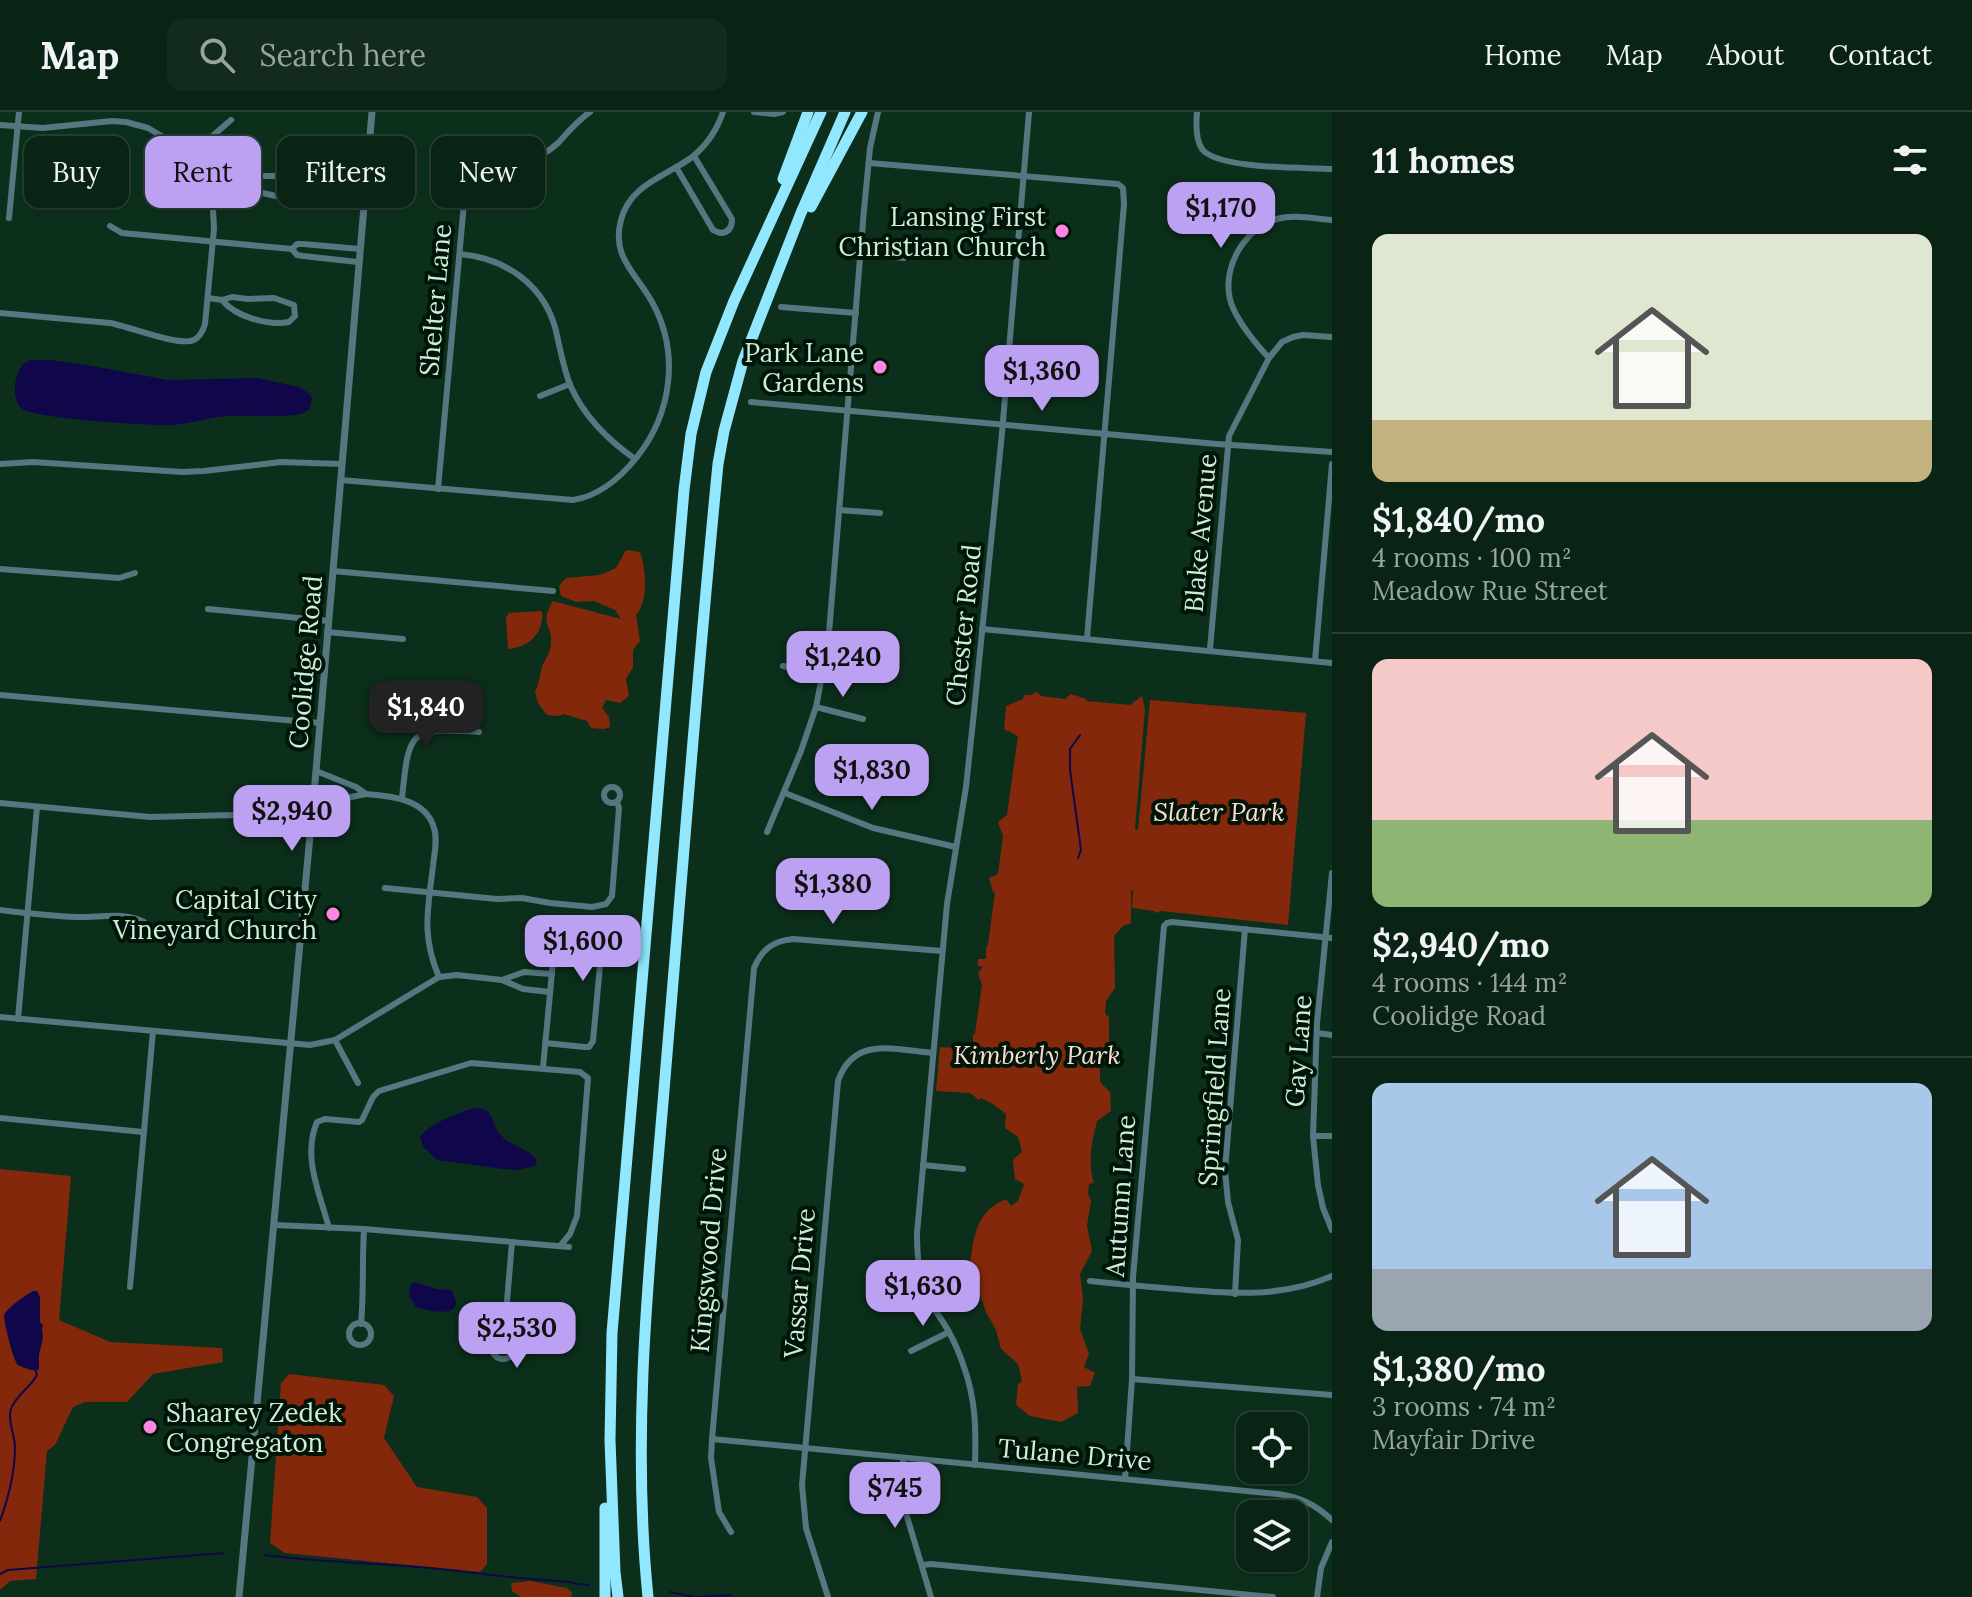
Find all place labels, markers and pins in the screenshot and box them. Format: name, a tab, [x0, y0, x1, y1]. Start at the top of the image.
pin: $1,170	[1156, 182, 1286, 250]
place label: Lansing First Christian Church	[838, 200, 1046, 263]
marker: Lansing First Christian Church	[1053, 222, 1071, 240]
place label: Park Lane Gardens	[744, 336, 864, 399]
pin: $1,360	[977, 345, 1107, 413]
marker: Park Lane Gardens	[871, 358, 889, 376]
pin: $1,240	[778, 631, 908, 699]
pin: $1,840	[361, 681, 491, 749]
pin: $1,830	[807, 744, 937, 812]
pin: $2,940	[227, 785, 357, 853]
pin: $1,380	[768, 858, 898, 926]
place label: Capital City Vineyard Church	[112, 883, 317, 946]
marker: Capital City Vineyard Church	[324, 905, 342, 923]
pin: $1,600	[518, 915, 648, 983]
pin: $1,630	[858, 1260, 988, 1328]
pin: $2,530	[452, 1302, 582, 1370]
place label: Shaarey Zedek Congregaton	[166, 1396, 342, 1459]
marker: Shaarey Zedek Congregaton	[141, 1418, 159, 1436]
pin: $745	[848, 1462, 942, 1530]

